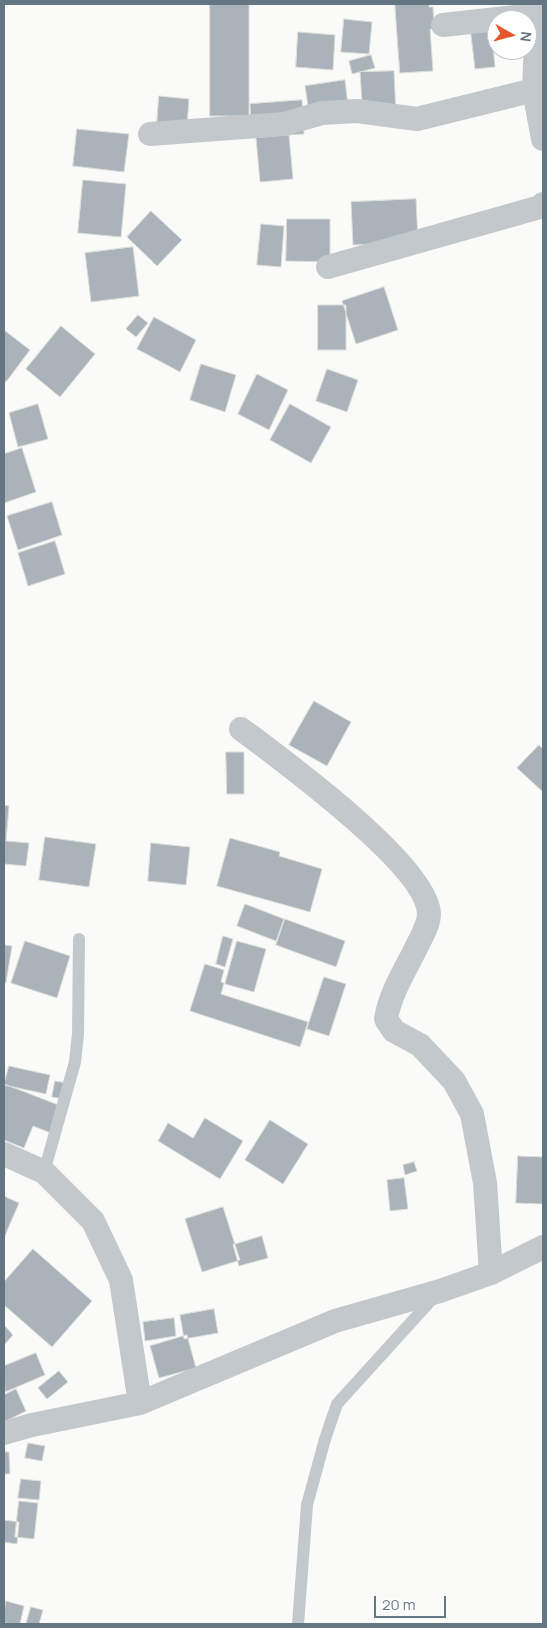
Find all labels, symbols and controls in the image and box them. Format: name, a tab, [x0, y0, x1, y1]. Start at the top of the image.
north arrow	[487, 10, 537, 60]
text: N	[516, 31, 536, 43]
scale bar	[377, 1586, 450, 1618]
text: 20 m	[382, 1594, 415, 1615]

